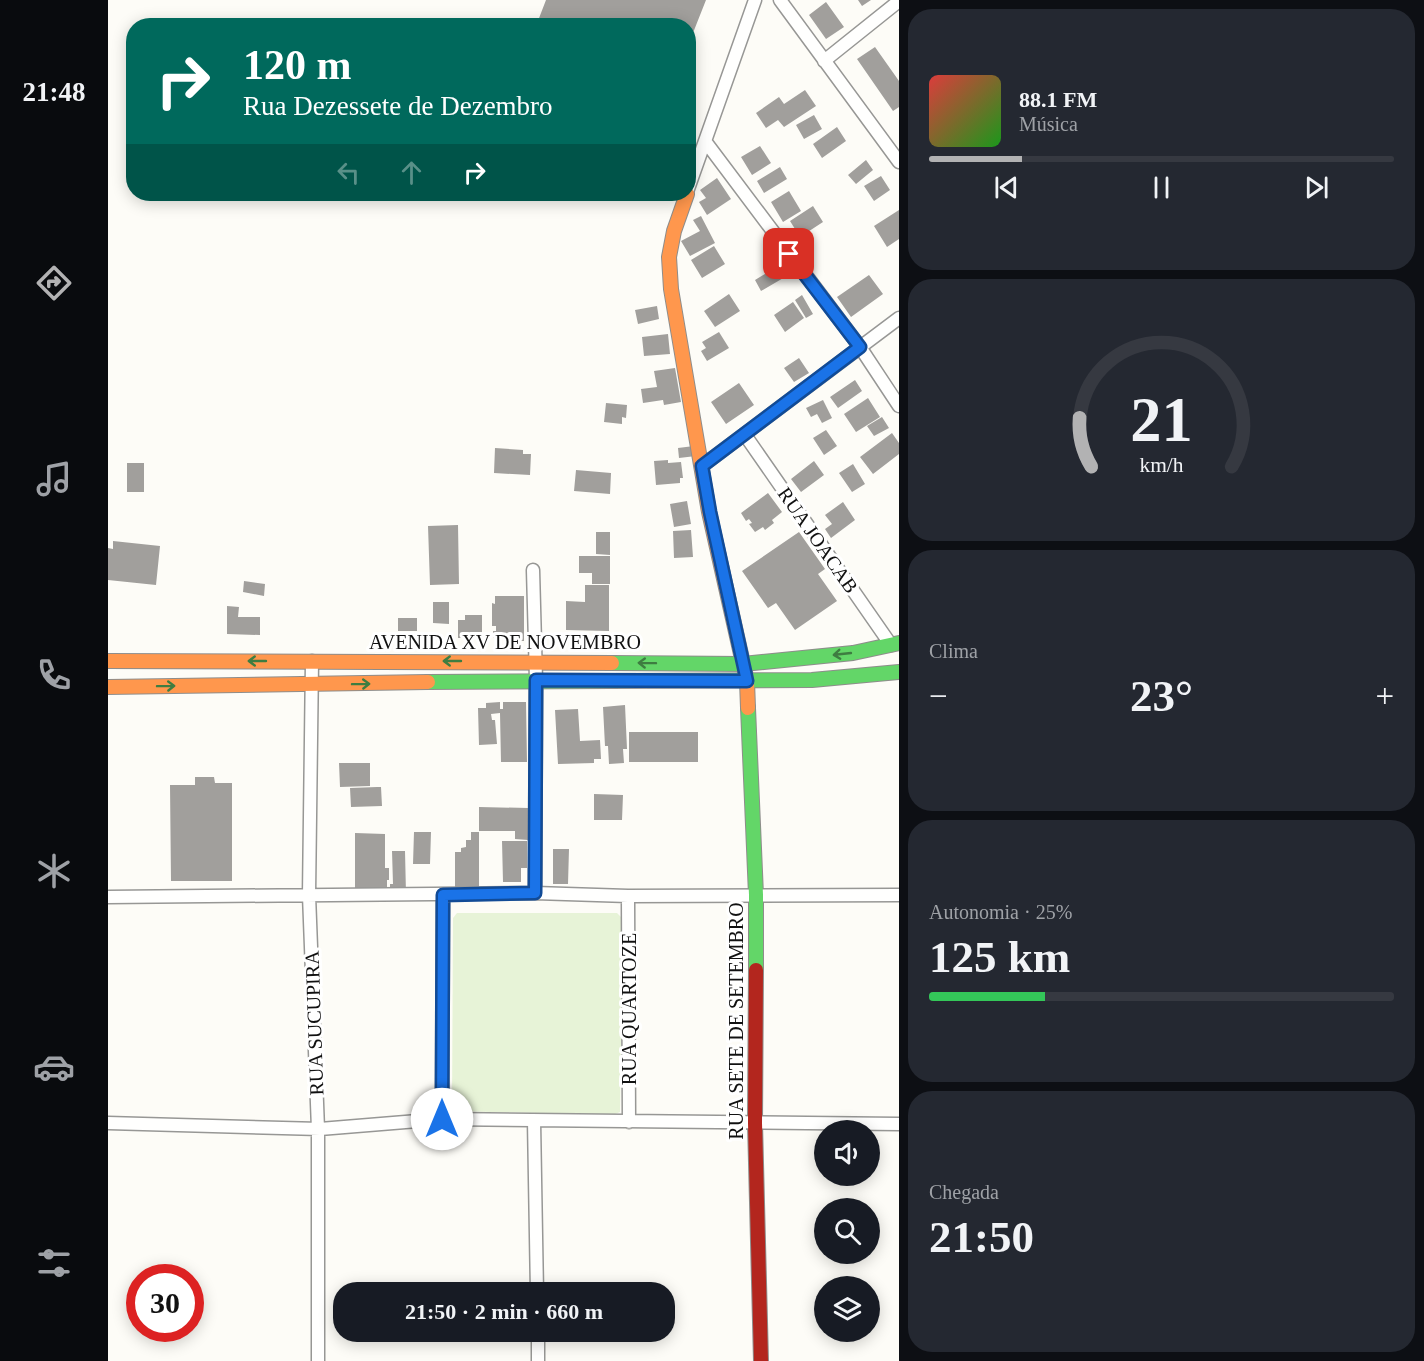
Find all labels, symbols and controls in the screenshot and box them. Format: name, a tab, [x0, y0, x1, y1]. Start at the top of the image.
icon: right	[144, 42, 222, 120]
text: 120 m	[243, 42, 352, 88]
text: 21:48	[23, 77, 86, 107]
text: 88.1 FM	[1019, 87, 1097, 112]
text: Rua Dezessete de Dezembro	[243, 91, 553, 121]
text: Música	[1019, 113, 1078, 135]
icon: left	[332, 156, 365, 189]
icon: ahead	[395, 156, 428, 189]
icon: right	[458, 156, 491, 189]
icon: previous	[990, 171, 1023, 204]
icon: pause	[1145, 171, 1178, 204]
icon: next	[1300, 171, 1333, 204]
pin	[763, 228, 814, 279]
icon: arrive	[772, 237, 805, 270]
icon: directions	[33, 262, 75, 304]
text: 21	[1130, 385, 1193, 454]
text: km/h	[1139, 454, 1184, 478]
icon: music	[33, 458, 75, 500]
street label: RUA JOACAB	[773, 483, 863, 597]
street label: AVENIDA XV DE NOVEMBRO	[369, 631, 641, 653]
text: Clima	[929, 640, 978, 662]
one-way arrow	[832, 649, 852, 660]
icon: phone	[33, 654, 75, 696]
one-way arrow	[248, 655, 268, 667]
one-way arrow	[443, 655, 463, 667]
one-way arrow	[638, 657, 658, 669]
text: 23°	[1130, 671, 1193, 721]
one-way arrow	[351, 678, 371, 689]
text: −	[929, 678, 948, 714]
text: +	[1375, 678, 1394, 714]
one-way arrow	[156, 680, 176, 692]
icon: climate	[33, 850, 75, 892]
text: Autonomia · 25%	[929, 901, 1072, 923]
street label: RUA SETE DE SETEMBRO	[725, 902, 747, 1140]
text: 125 km	[929, 932, 1070, 982]
street label: RUA QUARTOZE	[618, 933, 640, 1085]
street label: RUA SUCUPIRA	[300, 950, 328, 1096]
icon: car	[33, 1046, 75, 1088]
position arrow	[410, 1087, 474, 1151]
map controls	[814, 1120, 880, 1342]
button: sound	[814, 1120, 880, 1186]
text: Chegada	[929, 1181, 999, 1203]
button: search	[814, 1198, 880, 1264]
text: 21:50	[929, 1212, 1034, 1262]
icon: filters	[33, 1242, 75, 1284]
speed limit sign: 30	[126, 1264, 204, 1342]
button: layers	[814, 1276, 880, 1342]
text: 21:50 · 2 min · 660 m	[405, 1299, 603, 1324]

